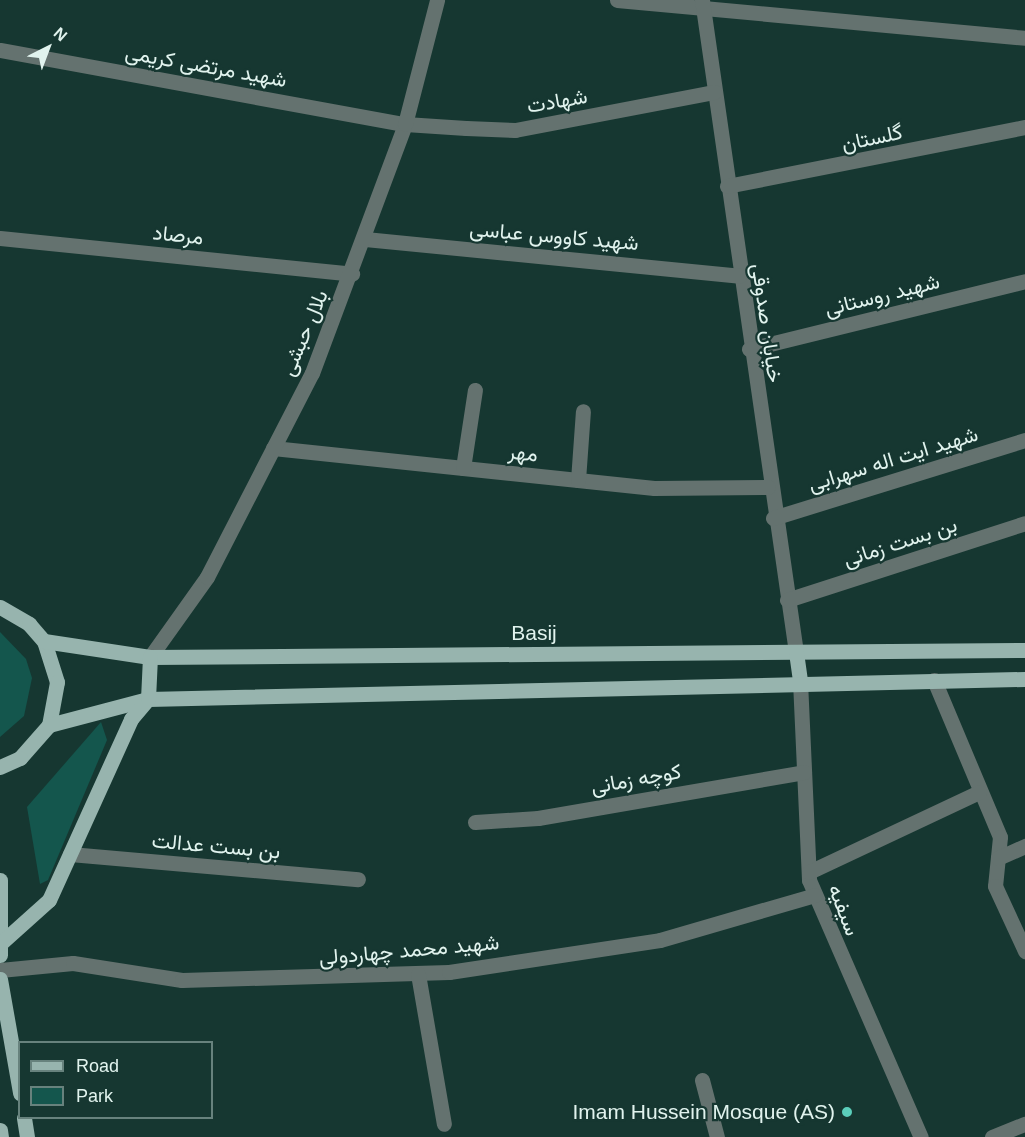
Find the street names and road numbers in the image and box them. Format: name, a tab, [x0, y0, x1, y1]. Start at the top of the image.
street label: شهید مرتضی کریمی	[123, 39, 289, 93]
street label: شهادت	[525, 83, 589, 119]
street label: گلستان	[839, 119, 905, 157]
street label: شهید کاووس عباسی	[468, 216, 640, 256]
street label: مرصاد	[151, 220, 205, 250]
street label: خیابان صدوقی	[746, 262, 788, 384]
street label: شهید روستانی	[822, 269, 942, 321]
street label: بلال حبشی	[275, 286, 333, 380]
street label: شهید ایت اله سهرابی	[805, 421, 981, 497]
street label: مهر	[507, 439, 539, 467]
street label: بن بست زمانی	[840, 512, 960, 572]
street label: Basij	[511, 620, 557, 646]
street label: کوچه زمانی	[589, 759, 683, 799]
street label: بن بست عدالت	[151, 828, 281, 864]
street label: سیفیه	[823, 881, 865, 939]
street label: شهید محمد چهاردولی	[318, 930, 500, 970]

